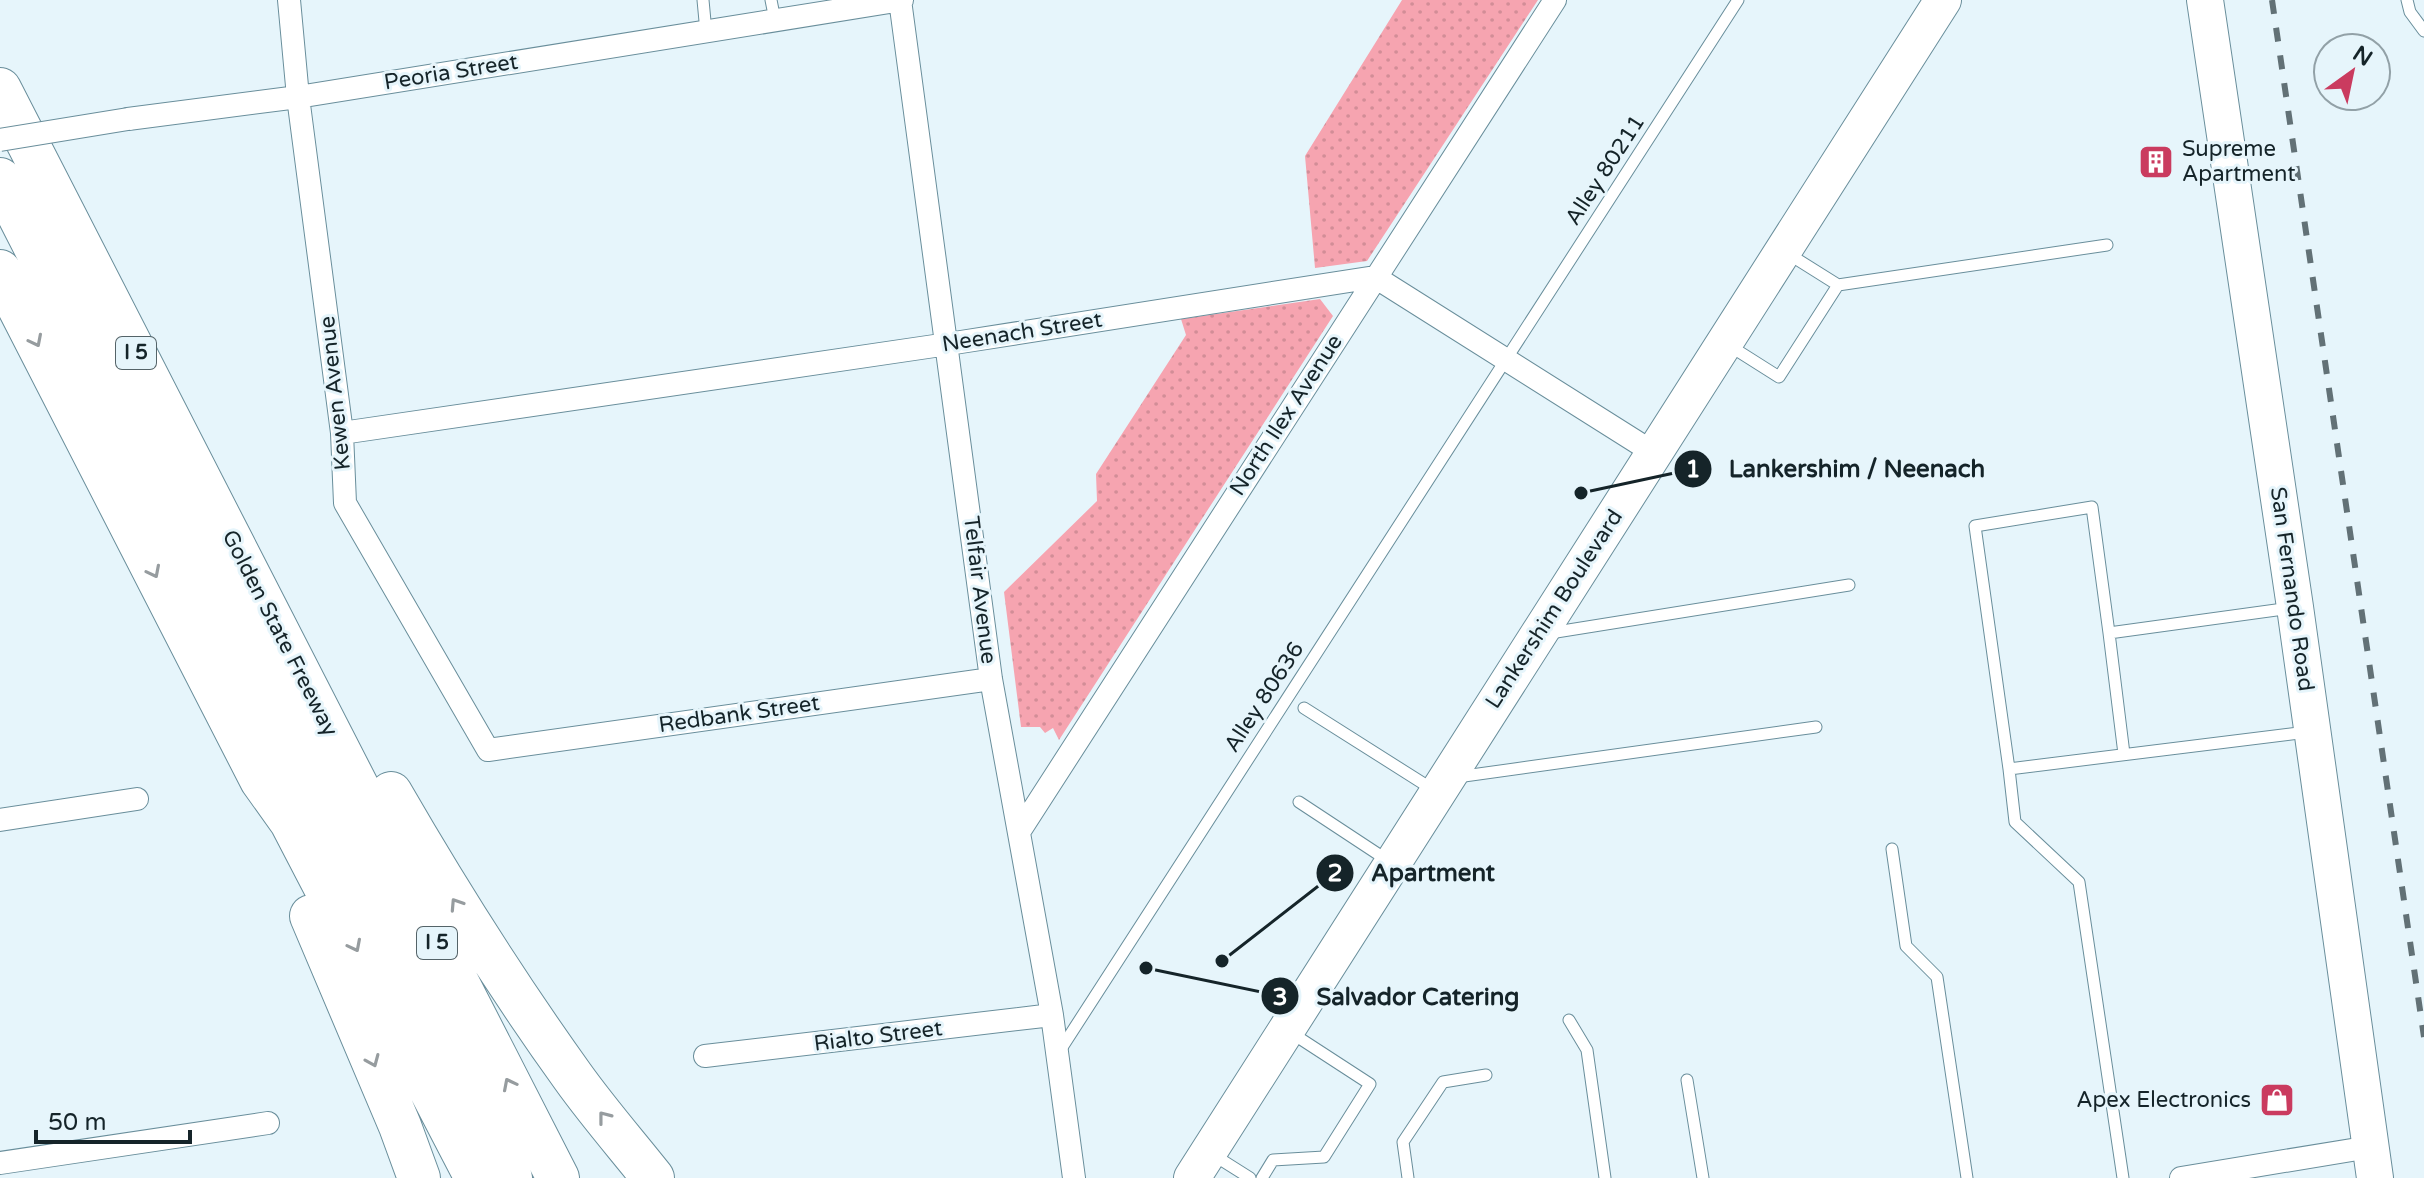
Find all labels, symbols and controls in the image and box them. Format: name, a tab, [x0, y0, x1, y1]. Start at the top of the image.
north arrow	[2312, 32, 2392, 112]
text: N	[2348, 40, 2377, 72]
street label: Peoria Street	[382, 49, 520, 95]
street label: Alley 80211	[1560, 110, 1650, 230]
place label: Supreme Apartment	[2182, 136, 2296, 187]
building icon: Supreme Apartment	[2137, 143, 2175, 181]
street label: Neenach Street	[940, 307, 1104, 357]
street label: Kewen Avenue	[314, 315, 356, 471]
street label: North Ilex Avenue	[1224, 330, 1348, 500]
one-way arrow	[26, 332, 41, 347]
road number: I 5	[116, 337, 156, 369]
callout: Lankershim / Neenach	[1673, 445, 2001, 493]
text: 1	[1685, 455, 1701, 484]
text: Lankershim / Neenach	[1729, 455, 1985, 484]
street label: San Fernando Road	[2265, 485, 2319, 693]
street label: Lankershim Boulevard	[1480, 505, 1628, 713]
street label: Telfair Avenue	[958, 515, 1002, 665]
street label: Golden State Freeway	[217, 526, 343, 741]
one-way arrow	[145, 563, 160, 578]
street label: Alley 80636	[1219, 637, 1309, 757]
street label: Redbank Street	[657, 690, 821, 738]
callout: Apartment	[1315, 849, 1511, 897]
text: 2	[1327, 859, 1343, 888]
text: Apartment	[1371, 859, 1496, 888]
one-way arrow	[450, 898, 465, 912]
road number: I 5	[417, 927, 457, 959]
one-way arrow	[345, 937, 360, 952]
callout: Salvador Catering	[1260, 972, 1535, 1020]
text: 3	[1272, 983, 1288, 1012]
text: Salvador Catering	[1317, 983, 1519, 1012]
street label: Rialto Street	[812, 1015, 944, 1057]
one-way arrow	[363, 1053, 379, 1067]
one-way arrow	[503, 1078, 519, 1093]
shop icon: Apex Electronics	[2258, 1081, 2296, 1119]
place label: Apex Electronics	[2076, 1087, 2251, 1113]
scale bar	[36, 1094, 190, 1144]
text: 50 m	[48, 1108, 106, 1137]
one-way arrow	[599, 1112, 614, 1126]

